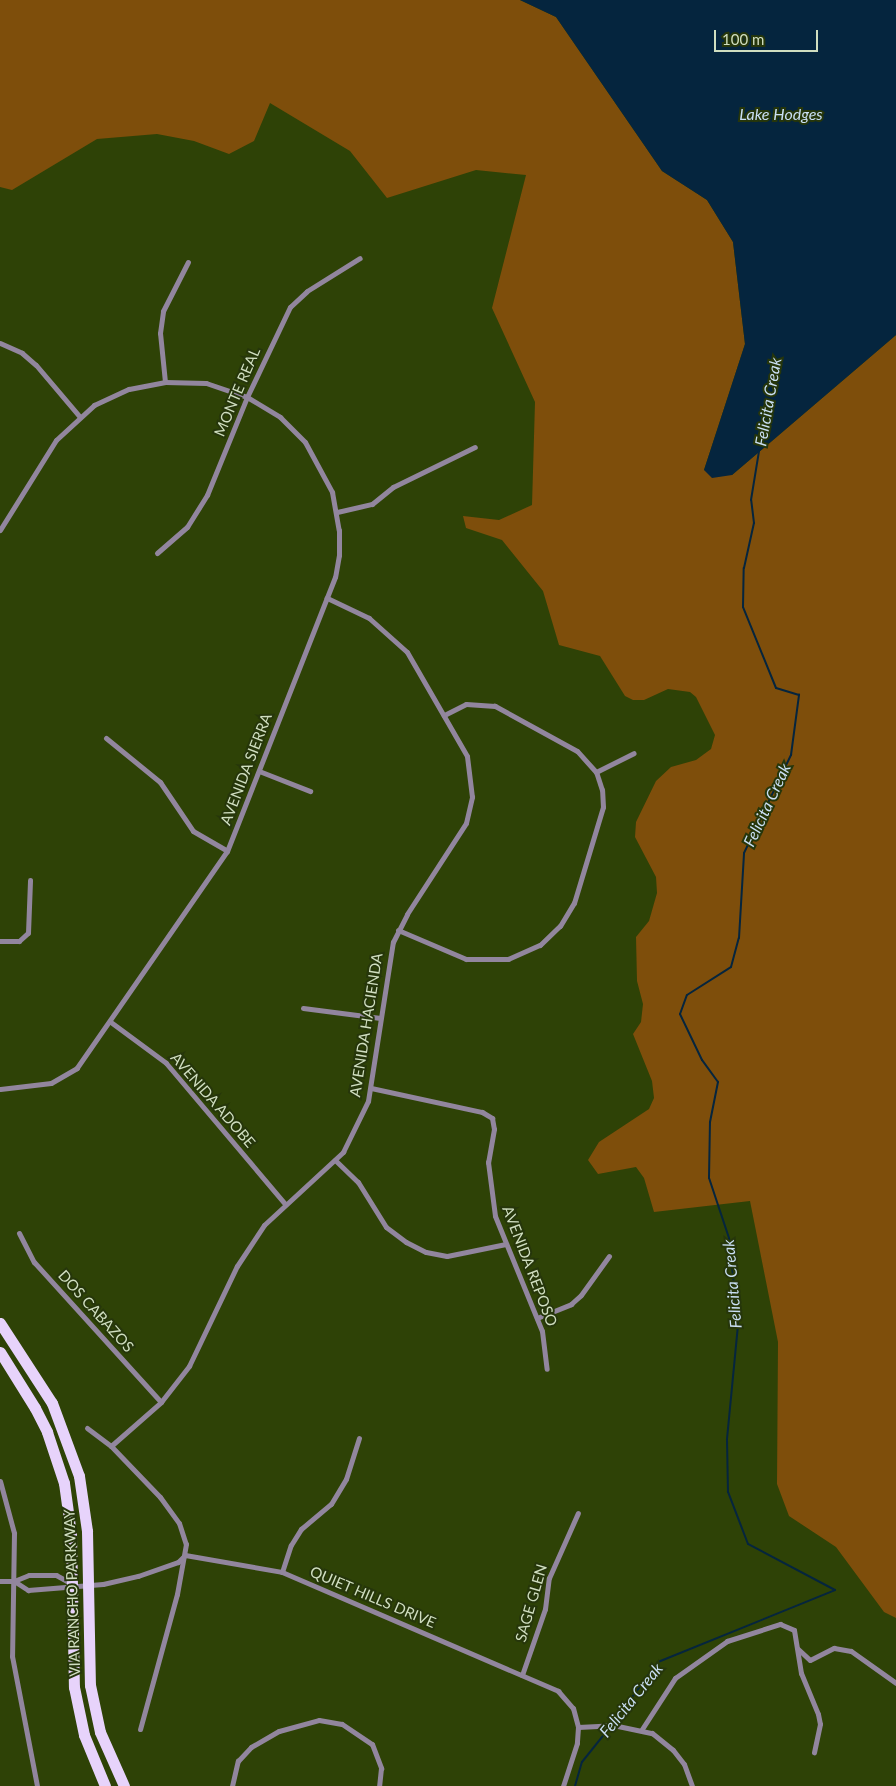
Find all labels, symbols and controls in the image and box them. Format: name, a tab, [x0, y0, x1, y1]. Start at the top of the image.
scale bar	[716, 20, 820, 52]
text: 100 m	[722, 30, 764, 48]
water label: Lake Hodges	[739, 104, 823, 124]
street label: MONTE REAL	[210, 345, 264, 439]
water label: Felicita Creak	[751, 356, 785, 448]
street label: AVENIDA SIERRA	[216, 710, 276, 828]
water label: Felicita Creak	[739, 760, 795, 850]
street label: AVENIDA HACIENDA	[346, 952, 386, 1098]
street label: AVENIDA ADOBE	[167, 1048, 259, 1152]
street label: AVENIDA REPOSO	[499, 1203, 561, 1329]
water label: Felicita Creak	[719, 1239, 745, 1329]
street label: DOS CABAZOS	[54, 1266, 138, 1356]
street label: VIA RANCHO PARKWAY	[60, 1509, 84, 1677]
street label: QUIET HILLS DRIVE	[307, 1562, 439, 1632]
street label: SAGE GLEN	[511, 1562, 551, 1644]
water label: Felicita Creak	[595, 1659, 667, 1741]

